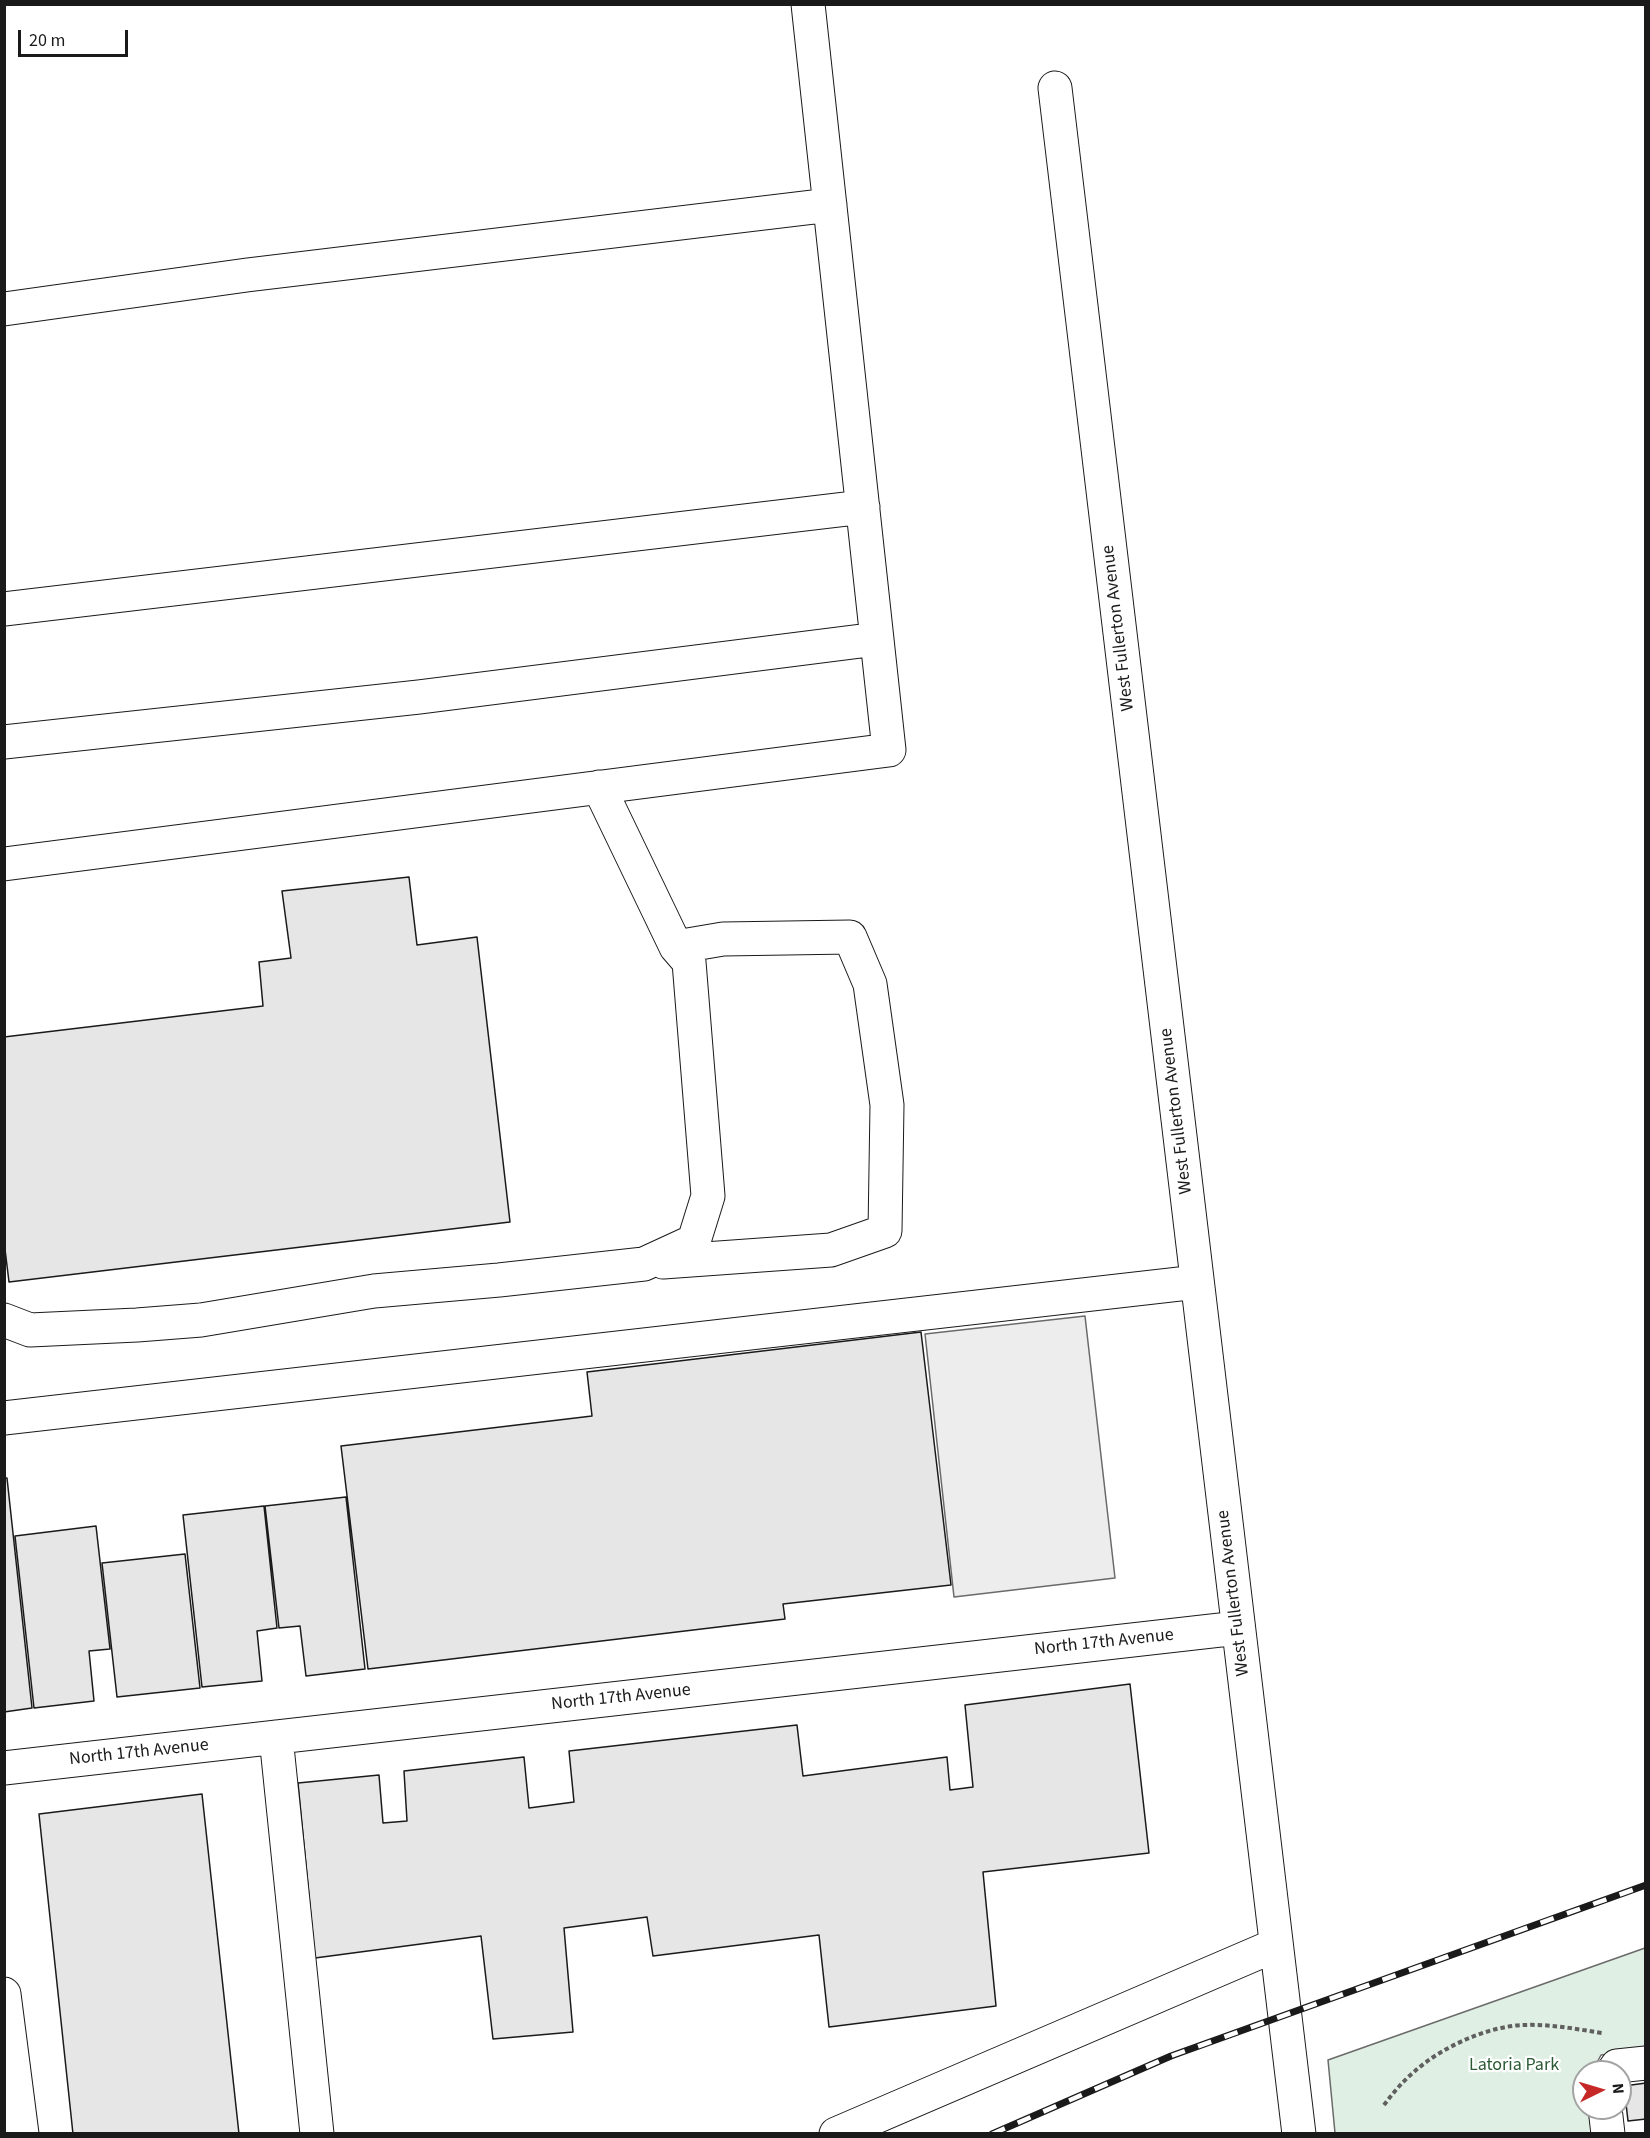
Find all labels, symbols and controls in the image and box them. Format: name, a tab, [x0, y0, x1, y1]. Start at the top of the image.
scale bar	[21, 18, 130, 56]
text: 20 m	[29, 28, 65, 53]
street label: West Fullerton Avenue	[1098, 544, 1140, 712]
street label: West Fullerton Avenue	[1156, 1027, 1198, 1195]
street label: West Fullerton Avenue	[1213, 1509, 1255, 1677]
street label: North 17th Avenue	[1033, 1625, 1175, 1661]
street label: North 17th Avenue	[550, 1680, 692, 1716]
street label: North 17th Avenue	[68, 1735, 210, 1771]
park label: Latoria Park	[1469, 2055, 1559, 2077]
north arrow	[1572, 2060, 1632, 2120]
text: N	[1607, 2082, 1629, 2095]

